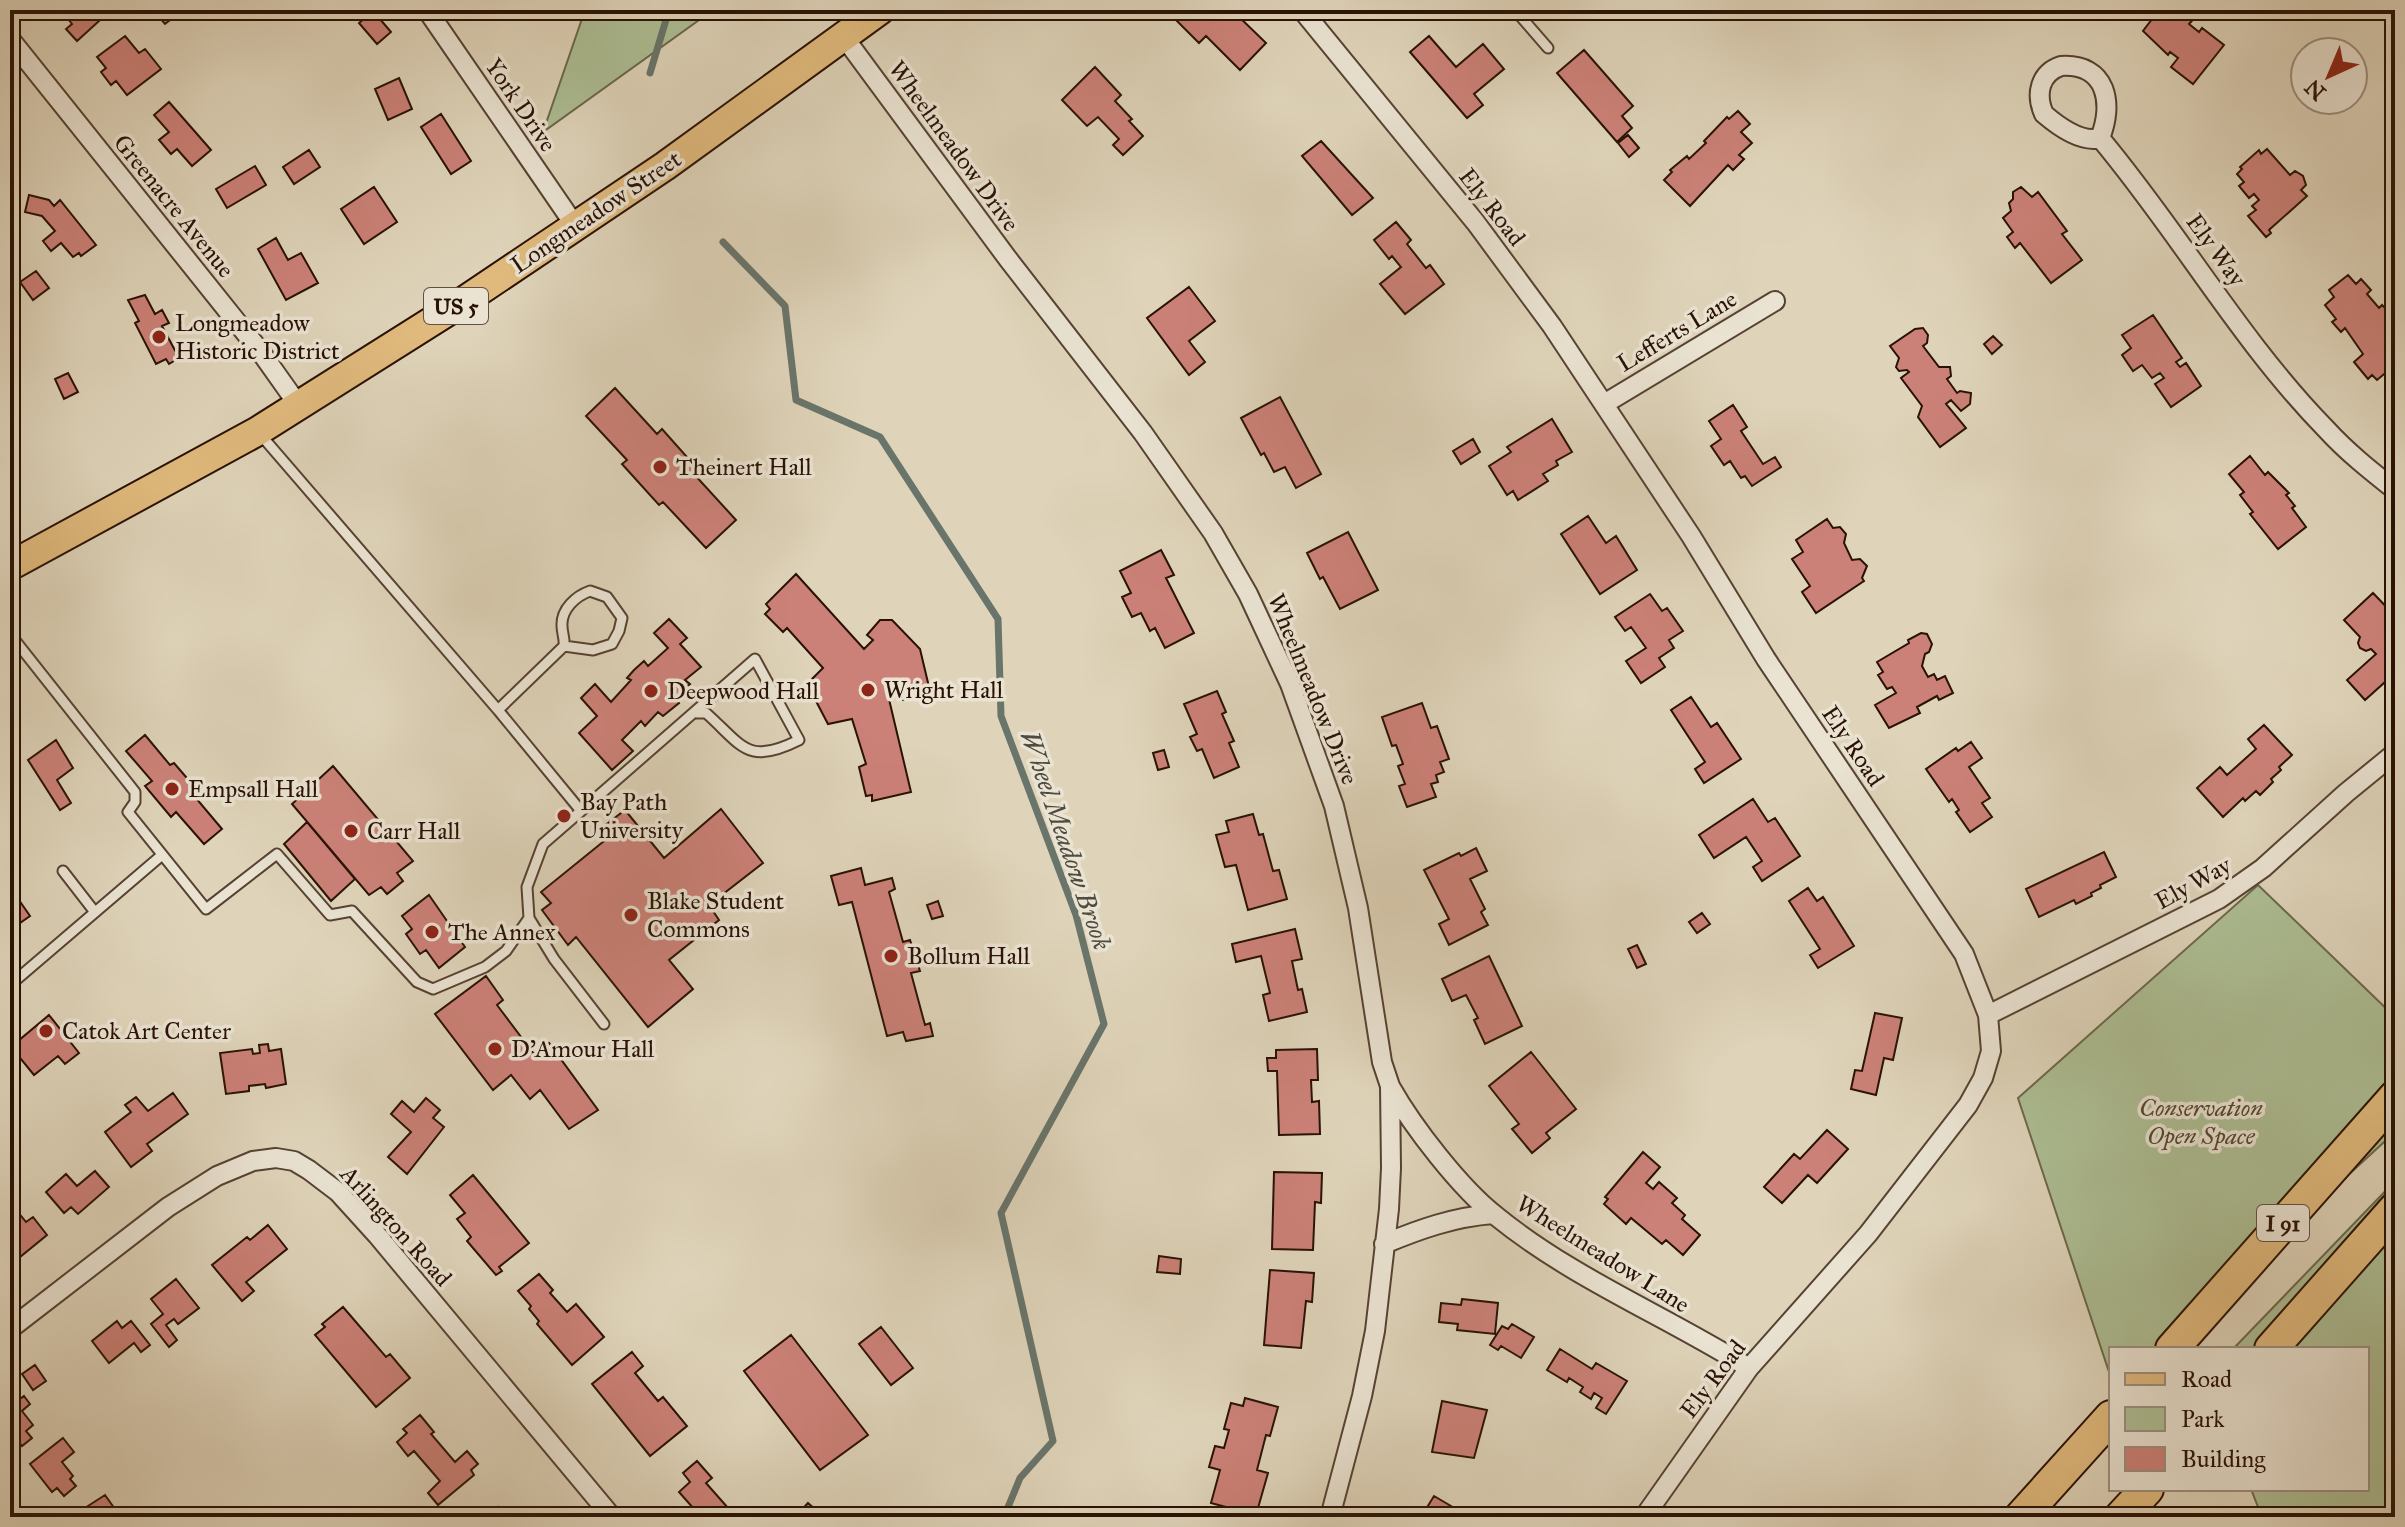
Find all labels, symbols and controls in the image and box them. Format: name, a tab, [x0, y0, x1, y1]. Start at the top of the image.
north arrow	[2289, 36, 2369, 116]
street label: York Drive	[479, 53, 563, 157]
street label: Wheelmeadow Drive	[882, 55, 1026, 237]
text: N	[2299, 74, 2332, 106]
street label: Greenacre Avenue	[107, 128, 241, 284]
street label: Longmeadow Street	[505, 144, 687, 280]
street label: Ely Road	[1452, 162, 1532, 252]
street label: Ely Way	[2180, 208, 2253, 293]
street label: Lefferts Lane	[1612, 284, 1742, 378]
road number: US 5	[424, 288, 488, 324]
place label: Longmeadow Historic District	[175, 308, 340, 366]
marker: Longmeadow Historic District	[150, 328, 168, 346]
place label: Theinert Hall	[676, 452, 812, 482]
marker: Theinert Hall	[651, 458, 669, 476]
street label: Wheelmeadow Drive	[1261, 589, 1365, 789]
place label: Wright Hall	[884, 675, 1004, 705]
place label: Deepwood Hall	[667, 676, 820, 706]
marker: Wright Hall	[859, 681, 877, 699]
marker: Deepwood Hall	[642, 682, 660, 700]
street label: Ely Road	[1815, 700, 1891, 792]
water label: Wheel Meadow Brook	[1013, 726, 1119, 954]
place label: Empsall Hall	[188, 774, 319, 804]
marker: Empsall Hall	[163, 780, 181, 798]
place label: Bay Path University	[580, 787, 684, 845]
marker: Bay Path University	[555, 807, 573, 825]
place label: Carr Hall	[367, 816, 461, 846]
marker: Carr Hall	[342, 822, 360, 840]
street label: Ely Way	[2150, 850, 2237, 916]
place label: Blake Student Commons	[647, 886, 785, 944]
marker: Blake Student Commons	[622, 906, 640, 924]
place label: The Annex	[448, 917, 556, 947]
marker: The Annex	[423, 923, 441, 941]
place label: Bollum Hall	[907, 941, 1030, 971]
marker: Bollum Hall	[882, 947, 900, 965]
place label: Catok Art Center	[62, 1016, 231, 1046]
marker: Catok Art Center	[37, 1022, 55, 1040]
place label: D'Amour Hall	[511, 1034, 655, 1064]
marker: D'Amour Hall	[486, 1040, 504, 1058]
park label: Conservation Open Space	[2139, 1093, 2263, 1151]
street label: Arlington Road	[333, 1159, 458, 1293]
street label: Wheelmeadow Lane	[1511, 1189, 1695, 1319]
road number: I 91	[2257, 1205, 2309, 1241]
street label: Ely Road	[1674, 1334, 1752, 1424]
legend	[2109, 1347, 2369, 1491]
text: Road	[2181, 1364, 2232, 1394]
text: Park	[2181, 1404, 2225, 1434]
text: Building	[2181, 1444, 2266, 1474]

